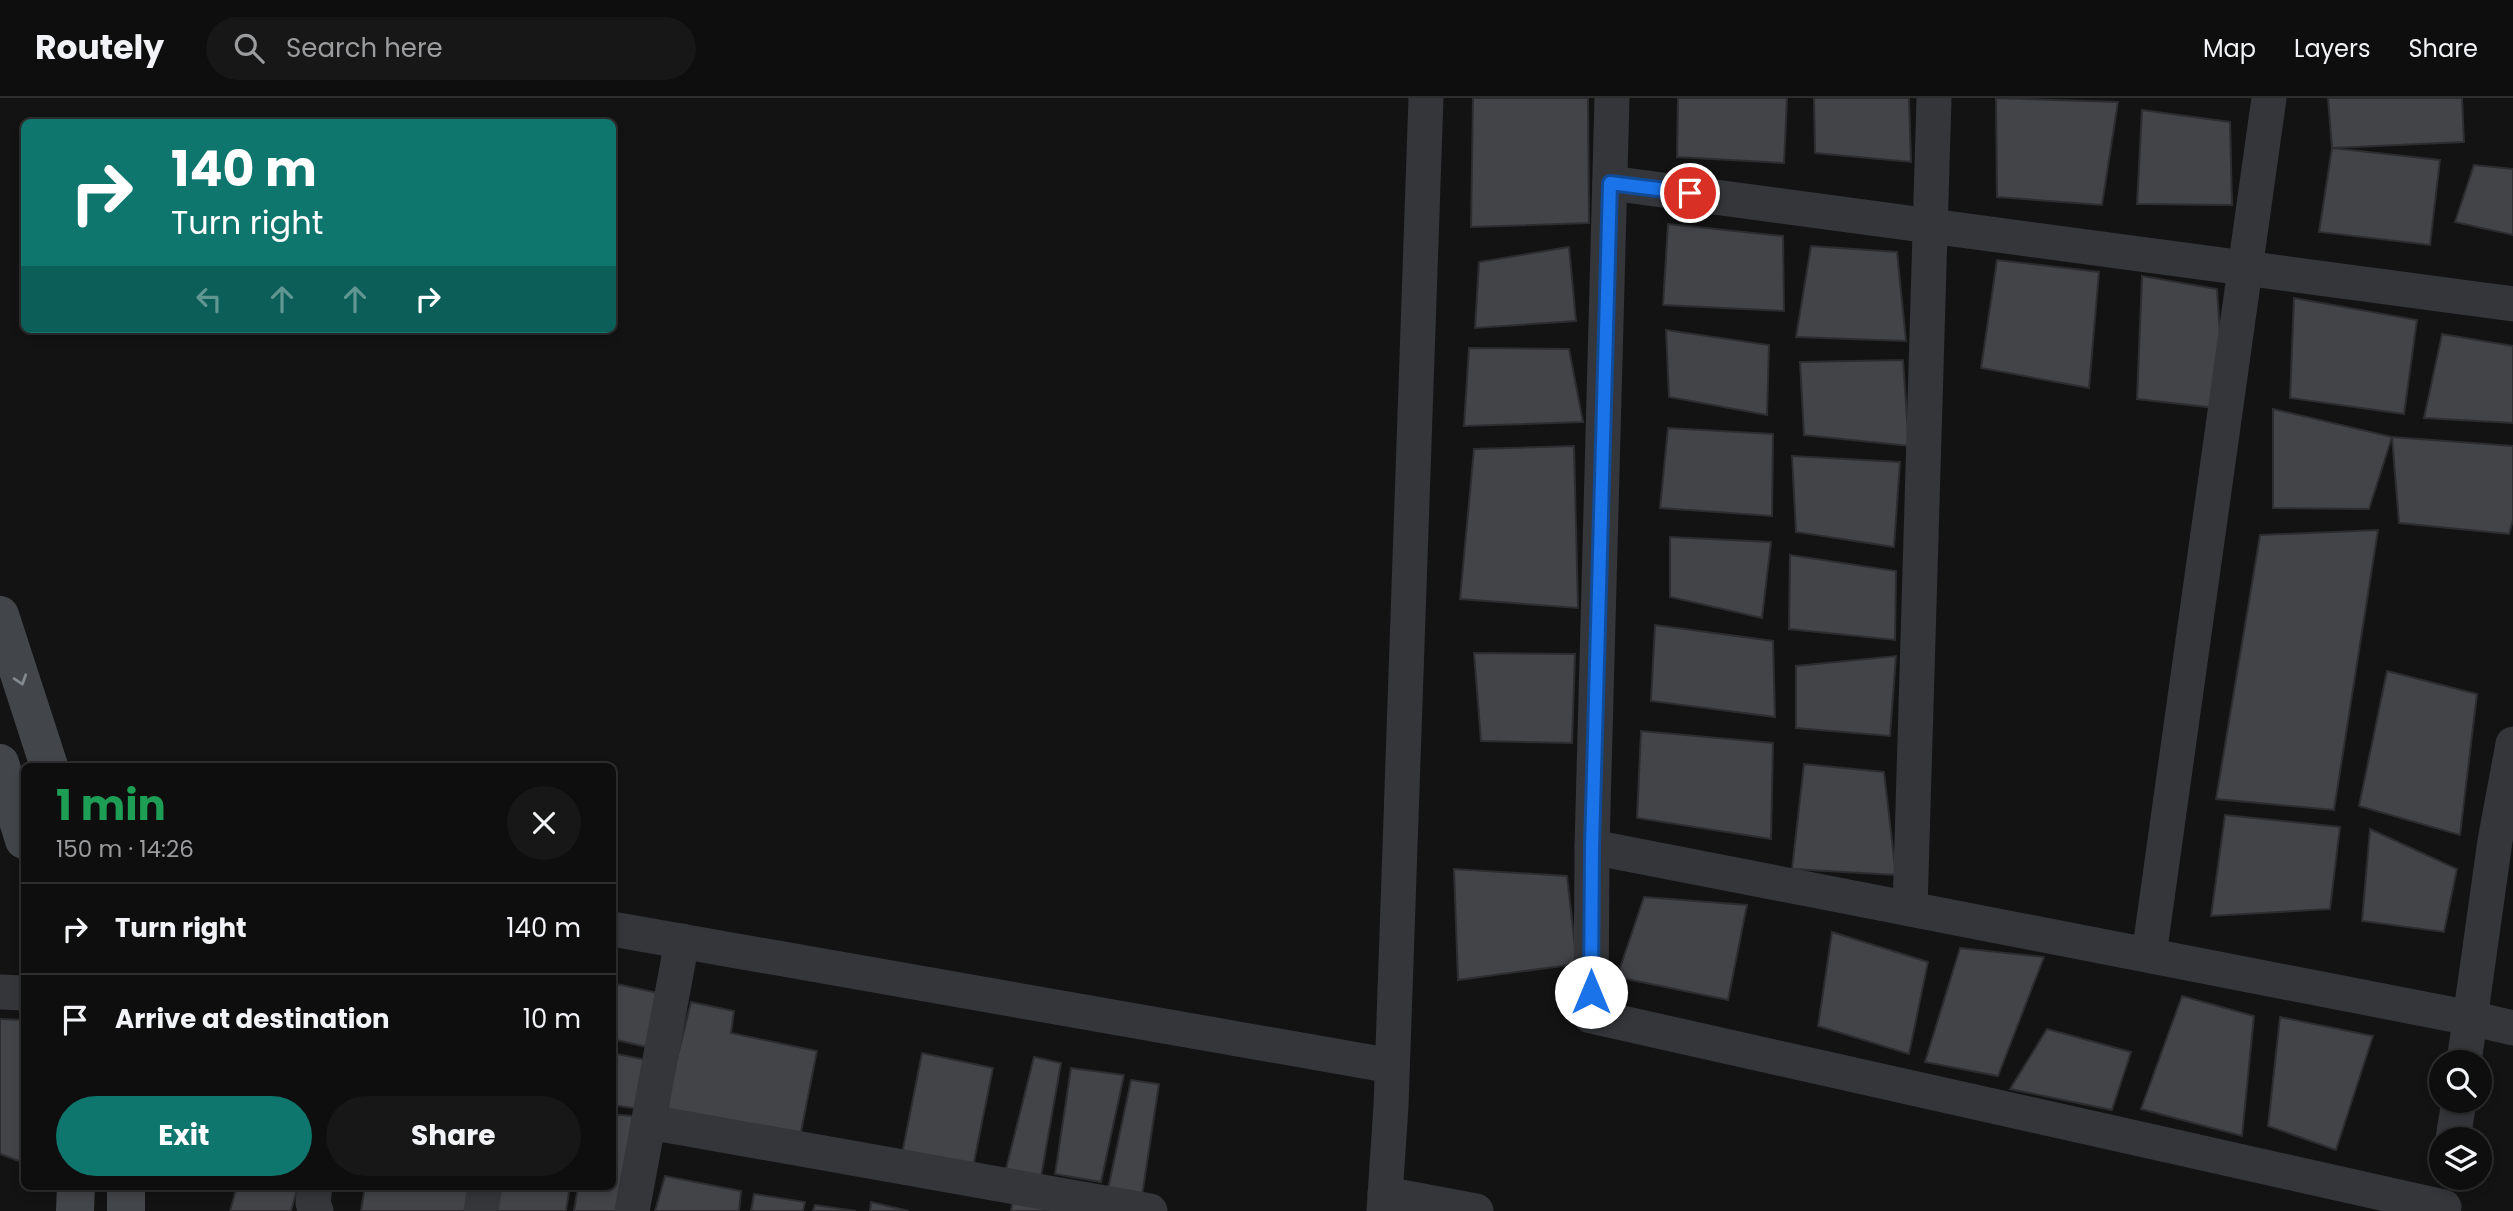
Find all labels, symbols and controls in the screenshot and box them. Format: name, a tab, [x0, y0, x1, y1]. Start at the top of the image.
search box	[206, 17, 696, 80]
text: Routely	[35, 24, 164, 71]
icon: search	[230, 29, 268, 67]
text: Search here	[286, 30, 443, 66]
text: Map	[2203, 32, 2256, 65]
text: Layers	[2294, 32, 2370, 65]
text: Share	[2408, 32, 2478, 65]
text: 140 m	[171, 135, 317, 203]
icon: right	[56, 147, 147, 238]
pin	[1660, 163, 1720, 223]
icon: arrive	[1671, 174, 1709, 212]
text: Turn right	[171, 200, 323, 245]
icon: left	[190, 280, 228, 318]
icon: ahead	[263, 280, 301, 318]
icon: ahead	[336, 280, 374, 318]
icon: right	[409, 280, 447, 318]
one-way arrow	[13, 673, 27, 685]
text: 1 min	[56, 776, 166, 835]
button: close	[507, 786, 581, 860]
text: 150 m · 14:26	[56, 833, 194, 865]
icon: right	[56, 910, 94, 948]
text: Turn right	[115, 910, 247, 946]
text: 140 m	[506, 910, 581, 946]
position arrow	[1554, 955, 1628, 1029]
icon: arrive	[56, 1001, 94, 1039]
text: Arrive at destination	[115, 1001, 390, 1037]
text: 10 m	[523, 1001, 581, 1037]
map controls	[2429, 1050, 2492, 1190]
button: search	[2429, 1050, 2492, 1113]
button: Exit	[56, 1096, 312, 1176]
button: Share	[326, 1096, 581, 1176]
button: layers	[2429, 1127, 2492, 1190]

